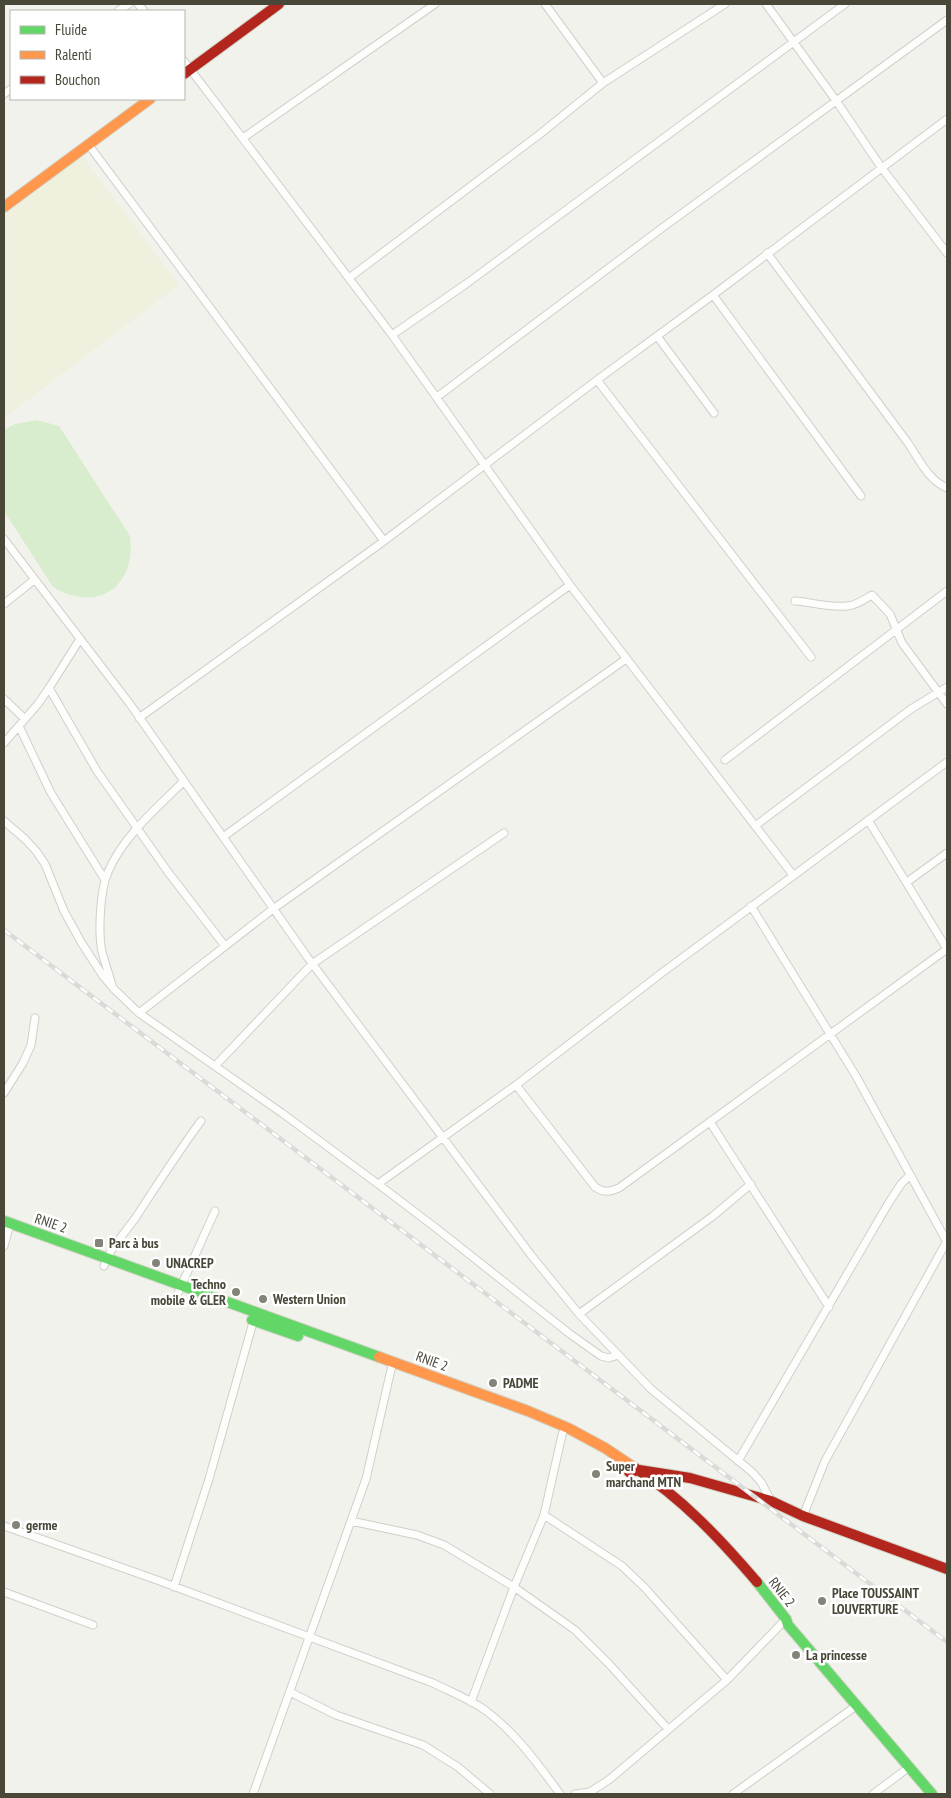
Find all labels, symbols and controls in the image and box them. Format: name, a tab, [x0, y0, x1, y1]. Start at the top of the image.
legend	[10, 10, 185, 100]
text: Fluide	[55, 20, 87, 39]
text: Ralenti	[55, 45, 92, 64]
text: Bouchon	[55, 70, 100, 89]
street label: RNIE 2	[33, 1209, 69, 1237]
place label: Parc à bus	[109, 1234, 159, 1252]
marker: Parc à bus	[93, 1237, 105, 1249]
place label: UNACREP	[166, 1254, 214, 1272]
marker: UNACREP	[150, 1257, 162, 1269]
place label: Techno mobile & GLER	[151, 1275, 226, 1309]
marker: Techno mobile & GLER	[230, 1286, 242, 1298]
place label: Western Union	[272, 1290, 346, 1308]
marker: Western Union	[257, 1293, 269, 1305]
street label: RNIE 2	[414, 1347, 450, 1375]
place label: PADME	[503, 1374, 539, 1392]
marker: PADME	[487, 1377, 499, 1389]
place label: Super marchand MTN	[606, 1457, 681, 1491]
marker: Super marchand MTN	[590, 1468, 602, 1480]
place label: germe	[26, 1516, 58, 1534]
marker: germe	[10, 1519, 22, 1531]
street label: RNIE 2	[765, 1574, 799, 1610]
place label: Place TOUSSAINT LOUVERTURE	[832, 1584, 919, 1618]
marker: Place TOUSSAINT LOUVERTURE	[816, 1595, 828, 1607]
place label: La princesse	[806, 1646, 867, 1664]
marker: La princesse	[790, 1649, 802, 1661]

